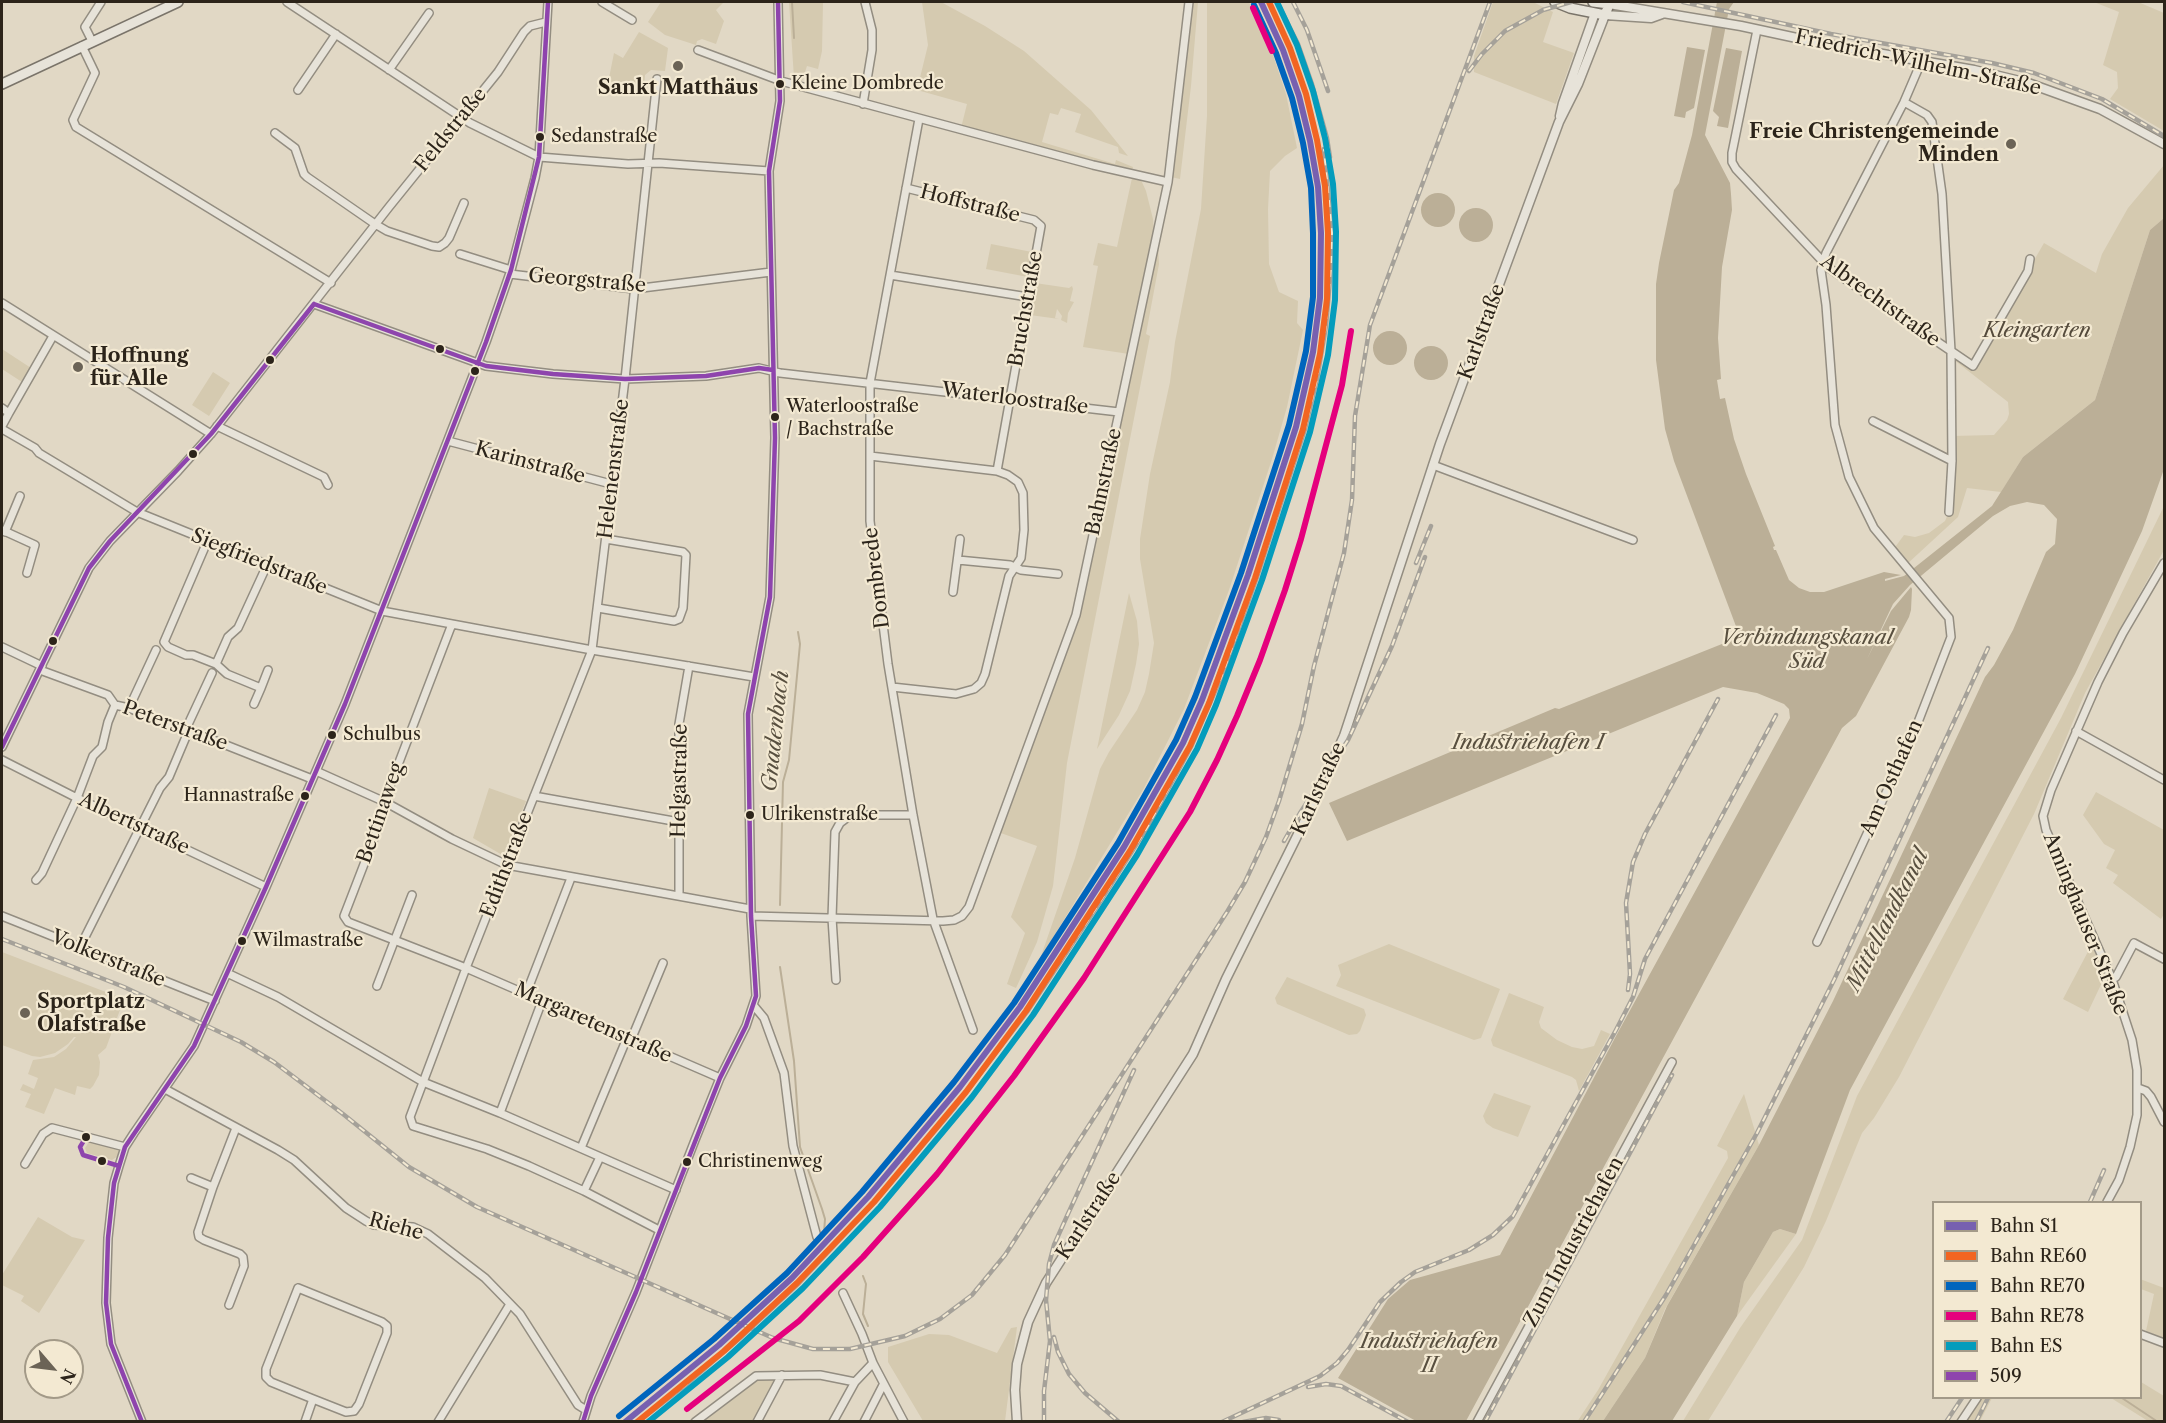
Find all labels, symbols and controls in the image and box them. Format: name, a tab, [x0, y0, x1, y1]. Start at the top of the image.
street label: Friedrich-Wilhelm-Straße	[1793, 25, 2043, 101]
marker: Sankt Matthäus	[671, 59, 685, 73]
place label: Kleine Dombrede	[791, 73, 944, 95]
place label: Sankt Matthäus	[598, 76, 758, 100]
marker: Kleine Dombrede	[774, 78, 786, 90]
street label: Feldstraße	[410, 83, 492, 177]
place label: Freie Christengemeinde Minden	[1749, 120, 1999, 167]
place label: Sedanstraße	[551, 126, 657, 148]
marker: Sedanstraße	[534, 131, 546, 143]
marker: Freie Christengemeinde Minden	[2004, 137, 2018, 151]
street label: Hoffstraße	[917, 180, 1023, 228]
street label: Bruchstraße	[1004, 249, 1048, 369]
street label: Albrechtstraße	[1816, 250, 1944, 352]
street label: Georgstraße	[527, 264, 647, 298]
street label: Karlstraße	[1454, 281, 1510, 383]
park label: Kleingarten	[1983, 319, 2091, 343]
unlabelled marker	[434, 343, 446, 355]
place label: Hoffnung für Alle	[90, 344, 188, 391]
unlabelled marker	[264, 354, 276, 366]
marker: Hoffnung für Alle	[71, 360, 85, 374]
unlabelled marker	[469, 365, 481, 377]
street label: Waterloostraße	[940, 378, 1090, 420]
place label: Waterloostraße / Bachstraße	[786, 396, 919, 438]
street label: Helenenstraße	[594, 398, 634, 540]
marker: Waterloostraße / Bachstraße	[769, 411, 781, 423]
street label: Bahnstraße	[1081, 426, 1127, 538]
street label: Karinstraße	[472, 437, 588, 489]
unlabelled marker	[187, 448, 199, 460]
street label: Siegfriedstraße	[188, 524, 330, 600]
street label: Dombrede	[859, 526, 895, 630]
water label: Verbindungskanal Süd	[1720, 625, 1894, 675]
unlabelled marker	[47, 635, 59, 647]
water label: Gnadenbach	[757, 669, 795, 793]
street label: Peterstraße	[119, 696, 231, 756]
street label: Am Osthafen	[1856, 716, 1928, 840]
place label: Schulbus	[343, 724, 421, 746]
street label: Helgastraße	[667, 724, 693, 838]
marker: Schulbus	[326, 729, 338, 741]
water label: Industriehafen I	[1452, 730, 1604, 756]
street label: Karlstraße	[1287, 739, 1351, 839]
street label: Bettinaweg	[352, 759, 410, 867]
place label: Hannastraße	[184, 785, 294, 807]
street label: Albertstraße	[75, 788, 193, 860]
marker: Hannastraße	[299, 790, 311, 802]
place label: Ulrikenstraße	[761, 804, 878, 826]
street label: Edithstraße	[476, 809, 538, 921]
marker: Ulrikenstraße	[744, 809, 756, 821]
street label: Aminghauser Straße	[2037, 829, 2133, 1019]
water label: Mittellandkanal	[1841, 845, 1935, 995]
street label: Volkerstraße	[47, 925, 169, 993]
place label: Wilmastraße	[253, 930, 363, 952]
marker: Wilmastraße	[236, 935, 248, 947]
street label: Margaretenstraße	[511, 978, 675, 1068]
place label: Sportplatz Olafstraße	[37, 990, 146, 1037]
marker: Sportplatz Olafstraße	[18, 1006, 32, 1020]
unlabelled marker	[80, 1131, 92, 1143]
place label: Christinenweg	[698, 1151, 822, 1173]
street label: Zum Industriehafen	[1519, 1153, 1629, 1331]
unlabelled marker	[96, 1155, 108, 1167]
marker: Christinenweg	[681, 1156, 693, 1168]
street label: Karlstraße	[1052, 1167, 1126, 1265]
legend	[1932, 1201, 2142, 1399]
street label: Riehe	[366, 1208, 426, 1246]
text: Bahn S1	[1990, 1215, 2058, 1237]
text: Bahn RE60	[1990, 1245, 2087, 1267]
text: Bahn RE70	[1990, 1275, 2085, 1297]
text: Bahn RE78	[1990, 1305, 2085, 1327]
water label: Industriehafen II	[1360, 1329, 1498, 1379]
text: Bahn ES	[1990, 1335, 2063, 1357]
north arrow	[24, 1339, 84, 1399]
text: 509	[1990, 1365, 2022, 1387]
text: N	[56, 1366, 80, 1387]

